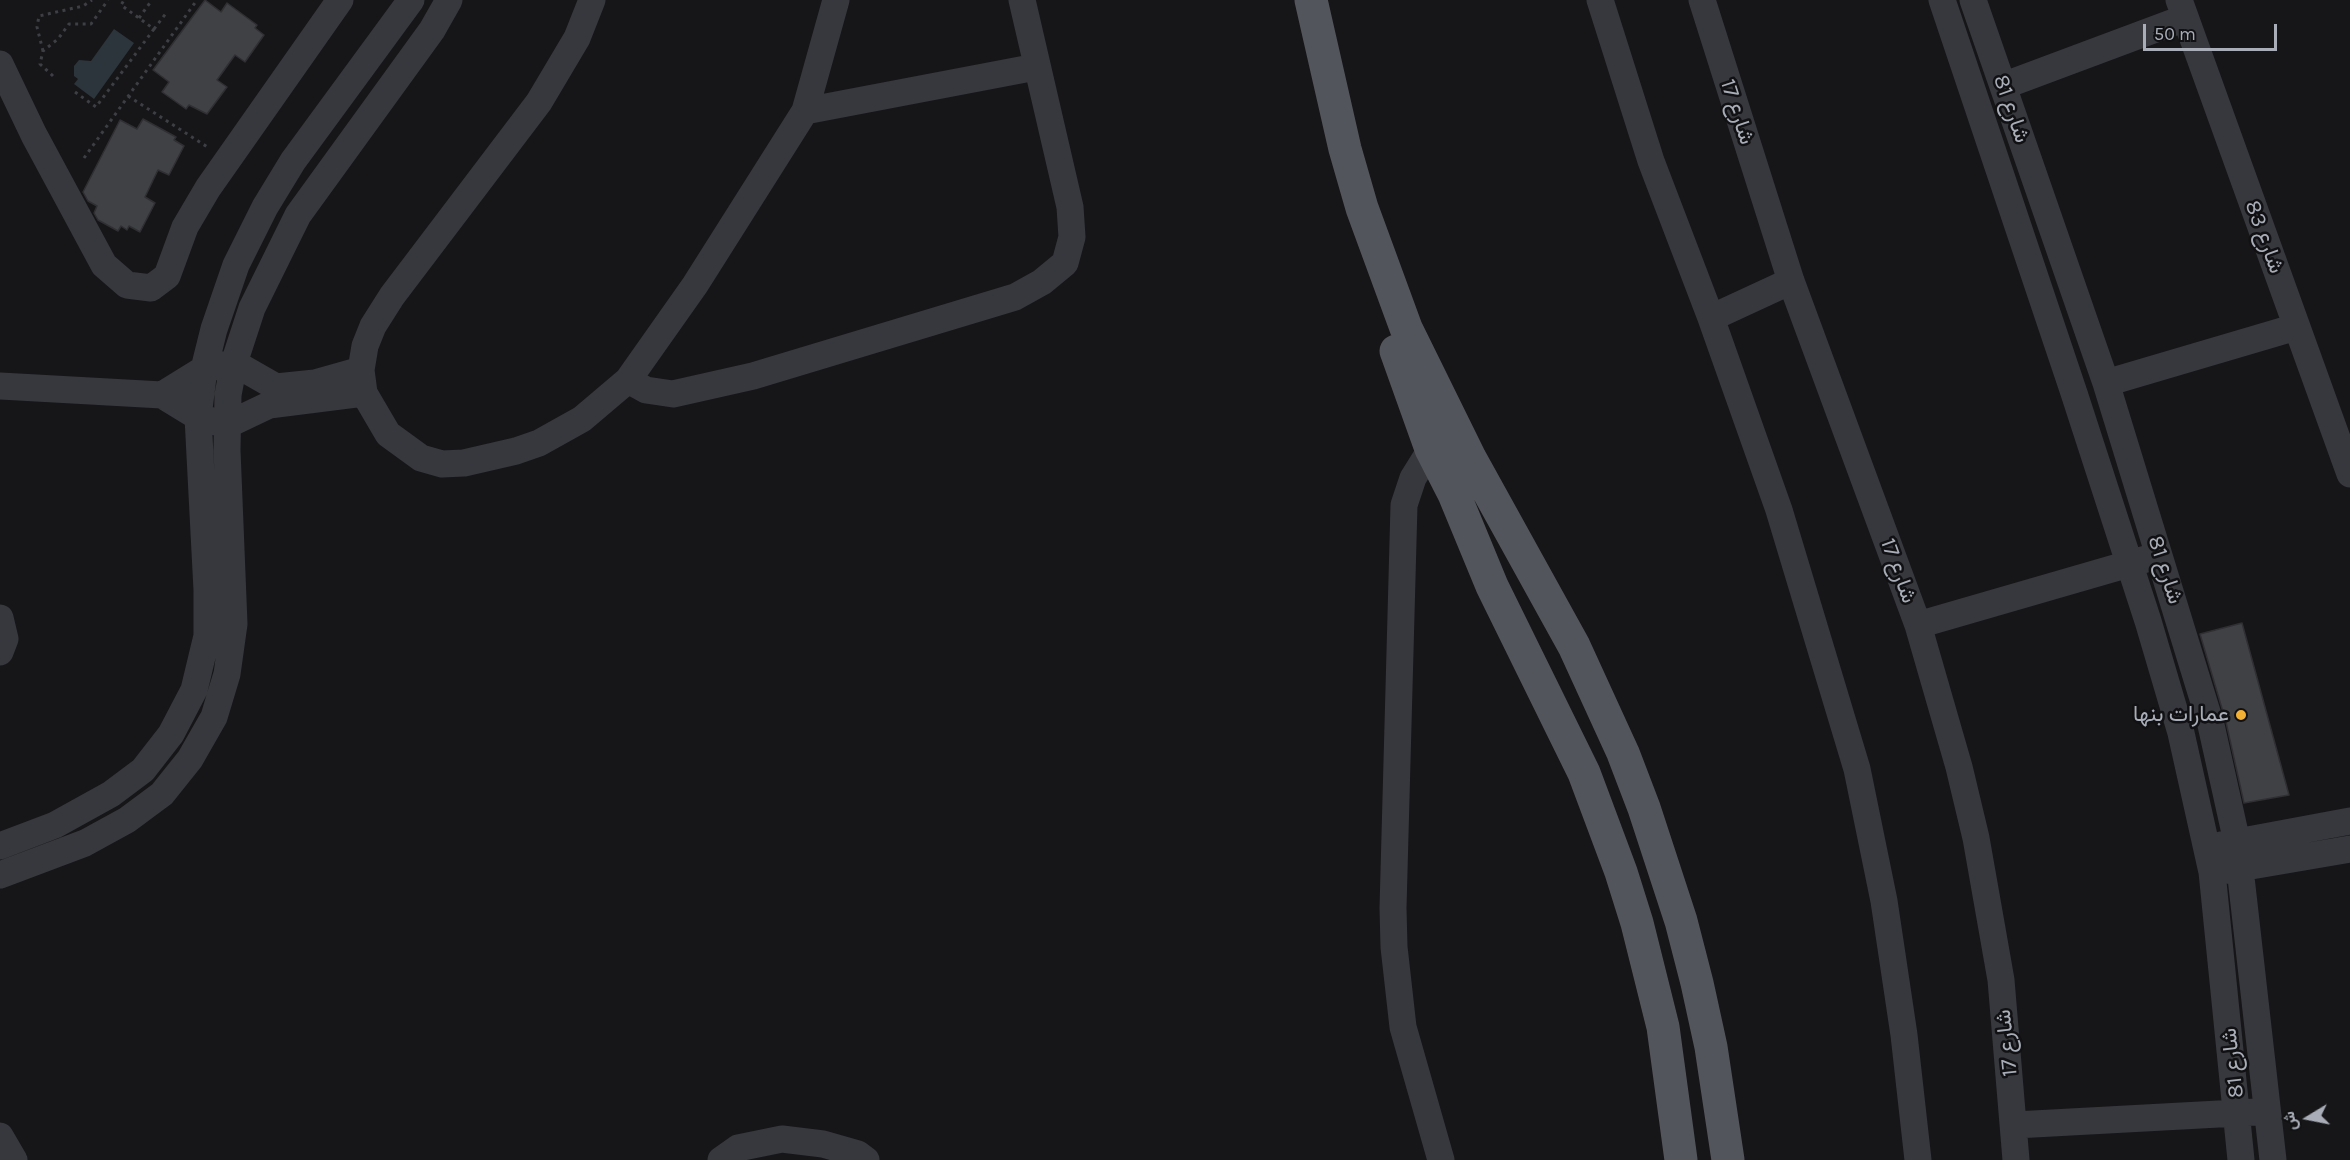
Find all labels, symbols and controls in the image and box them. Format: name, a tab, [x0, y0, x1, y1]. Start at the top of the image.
scale bar	[2146, 12, 2280, 50]
text: 50 m	[2154, 23, 2196, 45]
street label: شارع 81	[1987, 71, 2035, 147]
street label: شارع 17	[1714, 76, 1760, 148]
street label: شارع 83	[2239, 197, 2289, 277]
street label: شارع 81	[2142, 533, 2188, 607]
street label: شارع 17	[1874, 535, 1922, 607]
place label: عمارات بنها	[2133, 702, 2229, 728]
marker: عمارات بنها	[2234, 708, 2248, 722]
street label: شارع 17	[1990, 1008, 2024, 1078]
street label: شارع 81	[2216, 1027, 2250, 1099]
north arrow	[2278, 1088, 2338, 1148]
text: ش	[2279, 1110, 2301, 1132]

